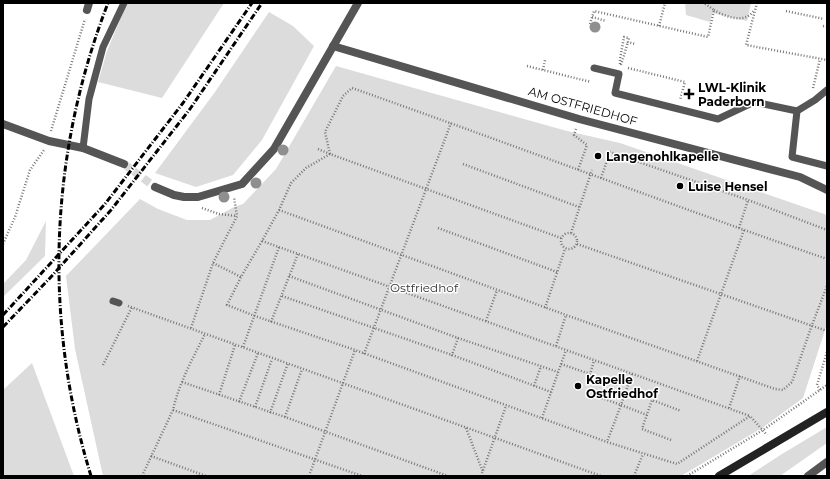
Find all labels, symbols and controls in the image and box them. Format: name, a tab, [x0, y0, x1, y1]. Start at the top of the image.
place label: LWL-Klinik Paderborn	[698, 80, 766, 109]
street label: AM OSTFRIEDHOF	[527, 83, 640, 129]
marker: LWL-Klinik Paderborn	[683, 88, 695, 100]
place label: Langenohlkapelle	[606, 149, 719, 164]
marker: Langenohlkapelle	[593, 151, 603, 161]
place label: Luise Hensel	[688, 179, 768, 194]
marker: Luise Hensel	[675, 181, 685, 191]
park label: Ostfriedhof	[390, 280, 459, 295]
place label: Kapelle Ostfriedhof	[586, 372, 659, 401]
marker: Kapelle Ostfriedhof	[573, 381, 583, 391]

